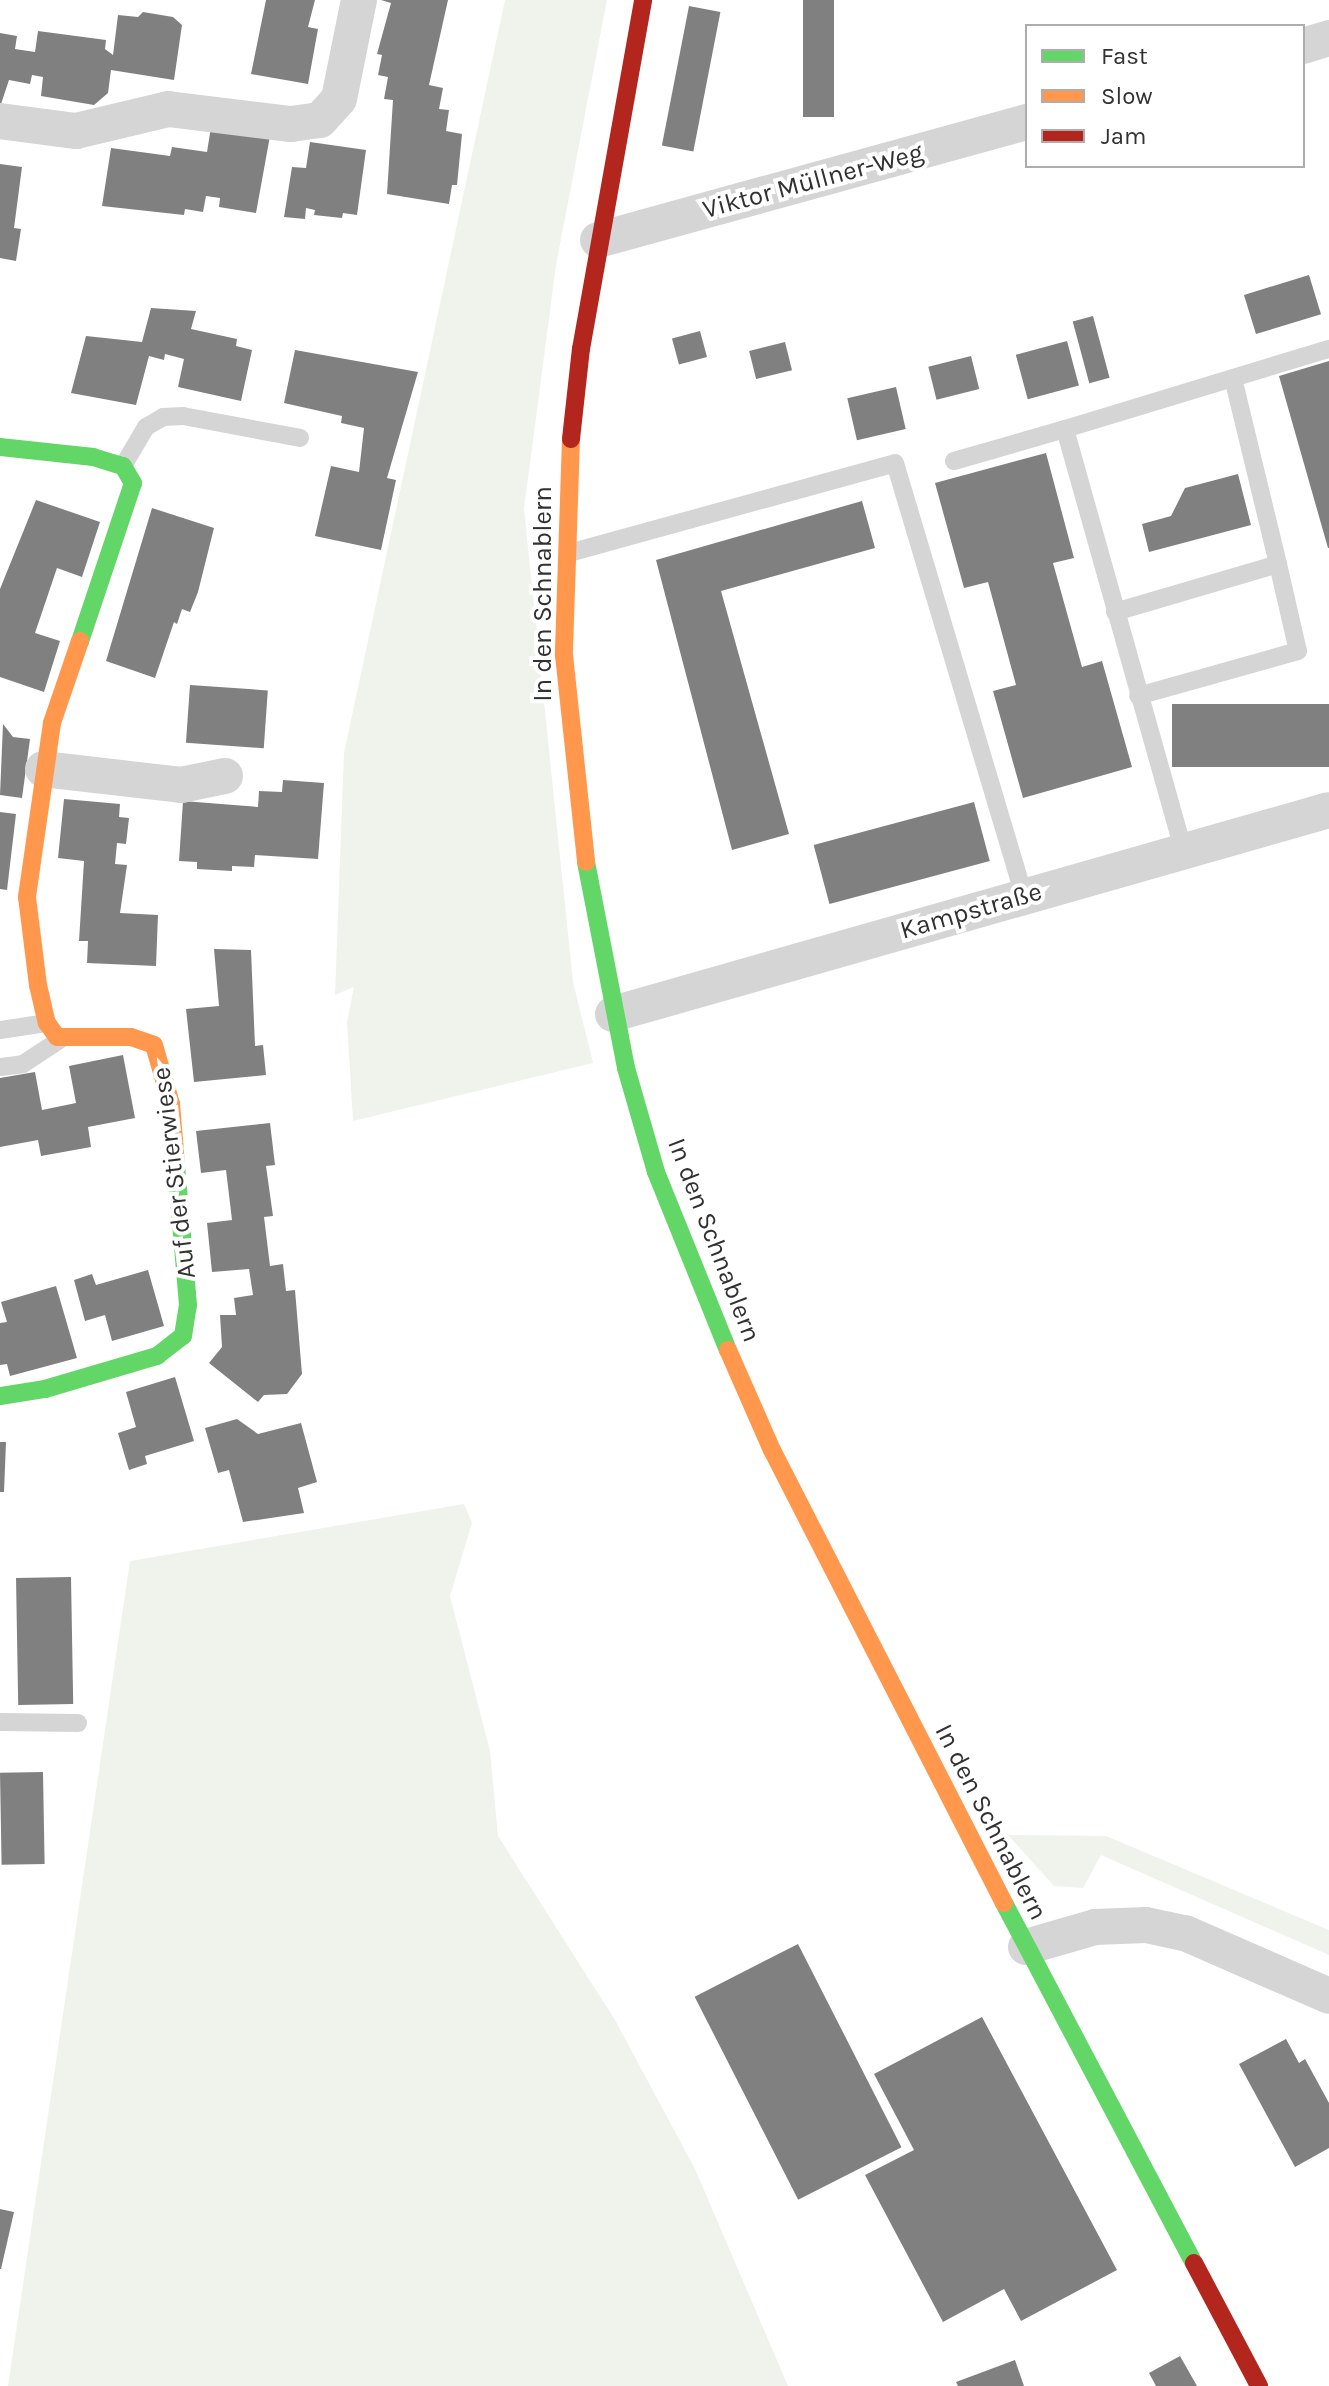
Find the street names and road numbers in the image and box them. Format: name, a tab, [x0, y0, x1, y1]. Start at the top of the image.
street label: Viktor Müllner-Weg	[699, 137, 927, 225]
street label: In den Schnablern	[527, 486, 559, 702]
street label: Kampstraße	[896, 876, 1046, 946]
street label: Auf der Stierwiese	[146, 1065, 202, 1281]
street label: In den Schnablern	[661, 1134, 767, 1346]
street label: In den Schnablern	[928, 1719, 1054, 1925]

